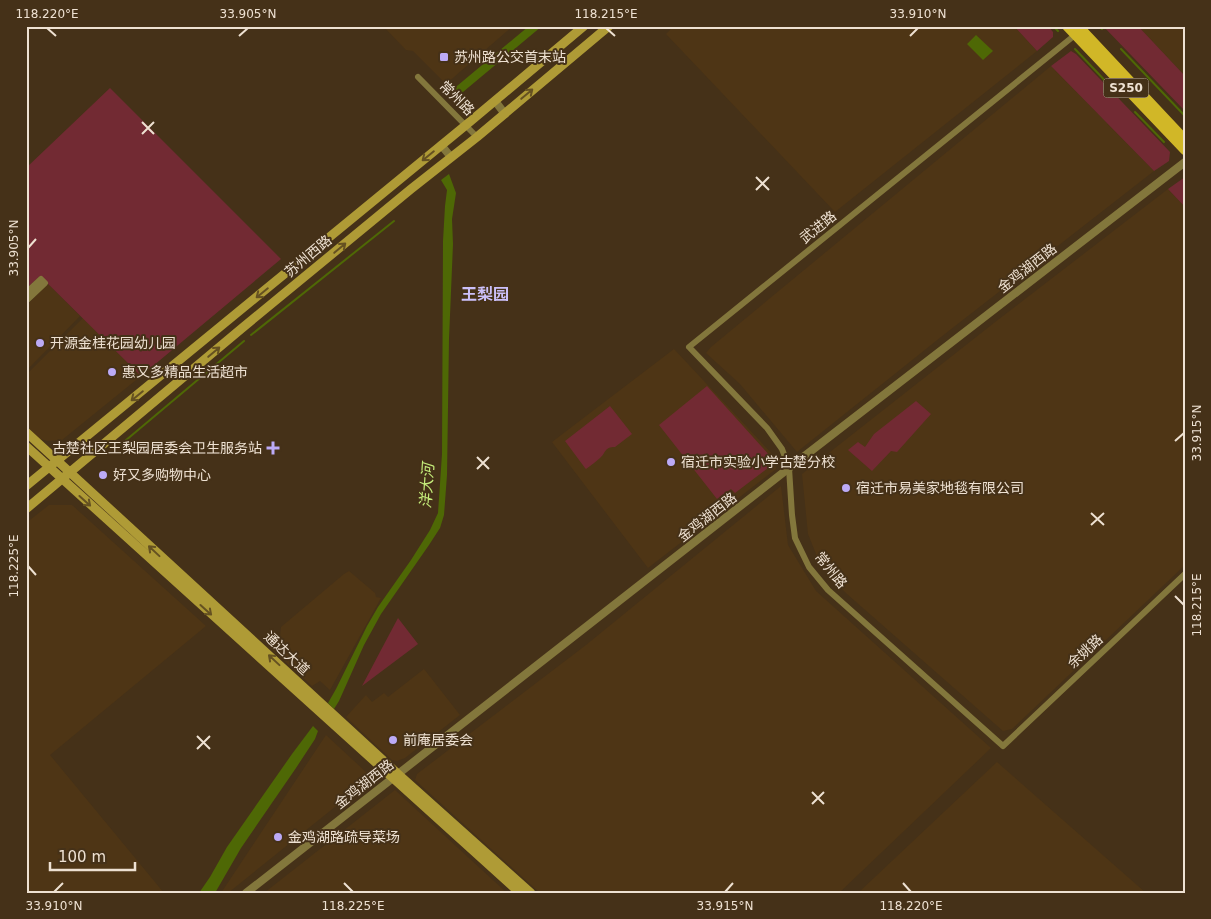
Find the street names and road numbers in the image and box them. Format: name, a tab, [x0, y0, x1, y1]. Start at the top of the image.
street label: 常州路	[436, 77, 478, 119]
road number: S250	[1104, 78, 1148, 98]
street label: 武进路	[797, 208, 839, 246]
street label: 苏州西路	[281, 232, 335, 280]
street label: 金鸡湖西路	[994, 240, 1060, 296]
street label: 金鸡湖西路	[674, 489, 740, 545]
street label: 常州路	[812, 549, 850, 591]
street label: 通达大道	[261, 628, 313, 678]
street label: 余姚路	[1064, 631, 1106, 671]
street label: 金鸡湖西路	[331, 756, 397, 812]

